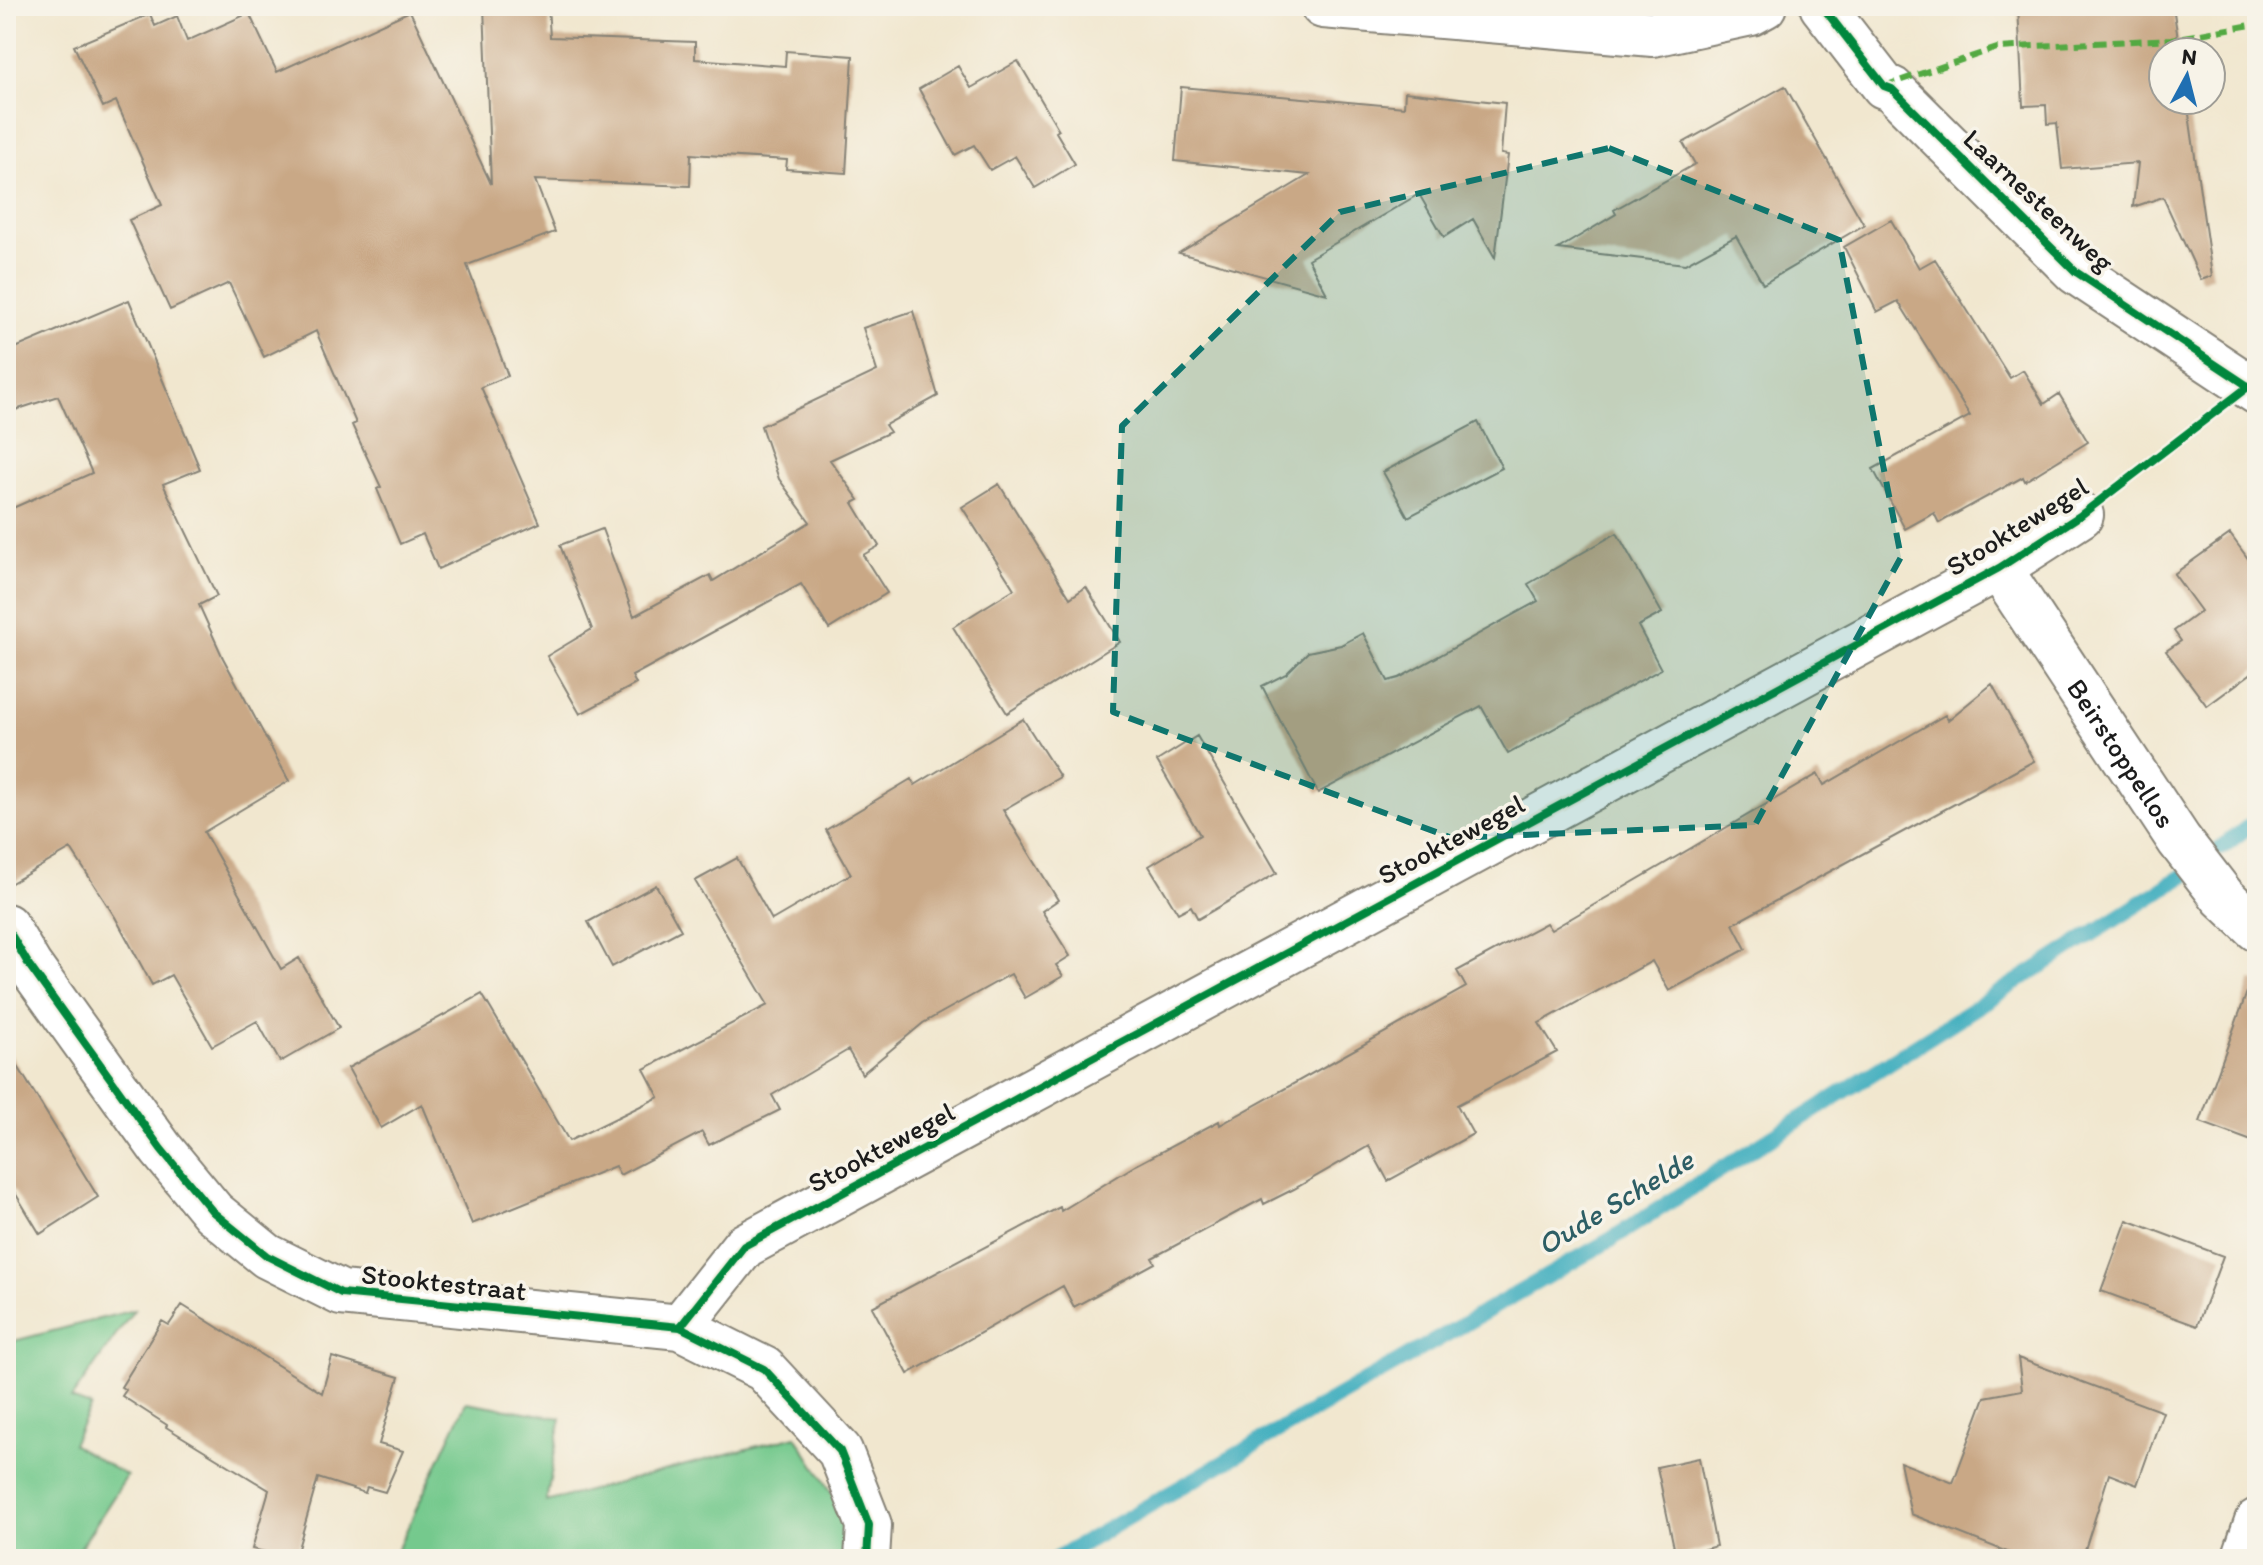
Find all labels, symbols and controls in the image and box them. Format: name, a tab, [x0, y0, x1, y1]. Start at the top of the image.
north arrow	[2147, 36, 2227, 116]
text: N	[2180, 42, 2198, 71]
street label: Laarnesteenweg	[1957, 122, 2122, 279]
street label: Stooktewegel	[1940, 469, 2094, 583]
street label: Beirstoppellos	[2060, 672, 2183, 834]
street label: Stooktewegel	[1372, 786, 1530, 892]
street label: Stooktewegel	[802, 1094, 960, 1200]
water label: Oude Schelde	[1530, 1140, 1701, 1263]
street label: Stooktestraat	[360, 1256, 528, 1308]

